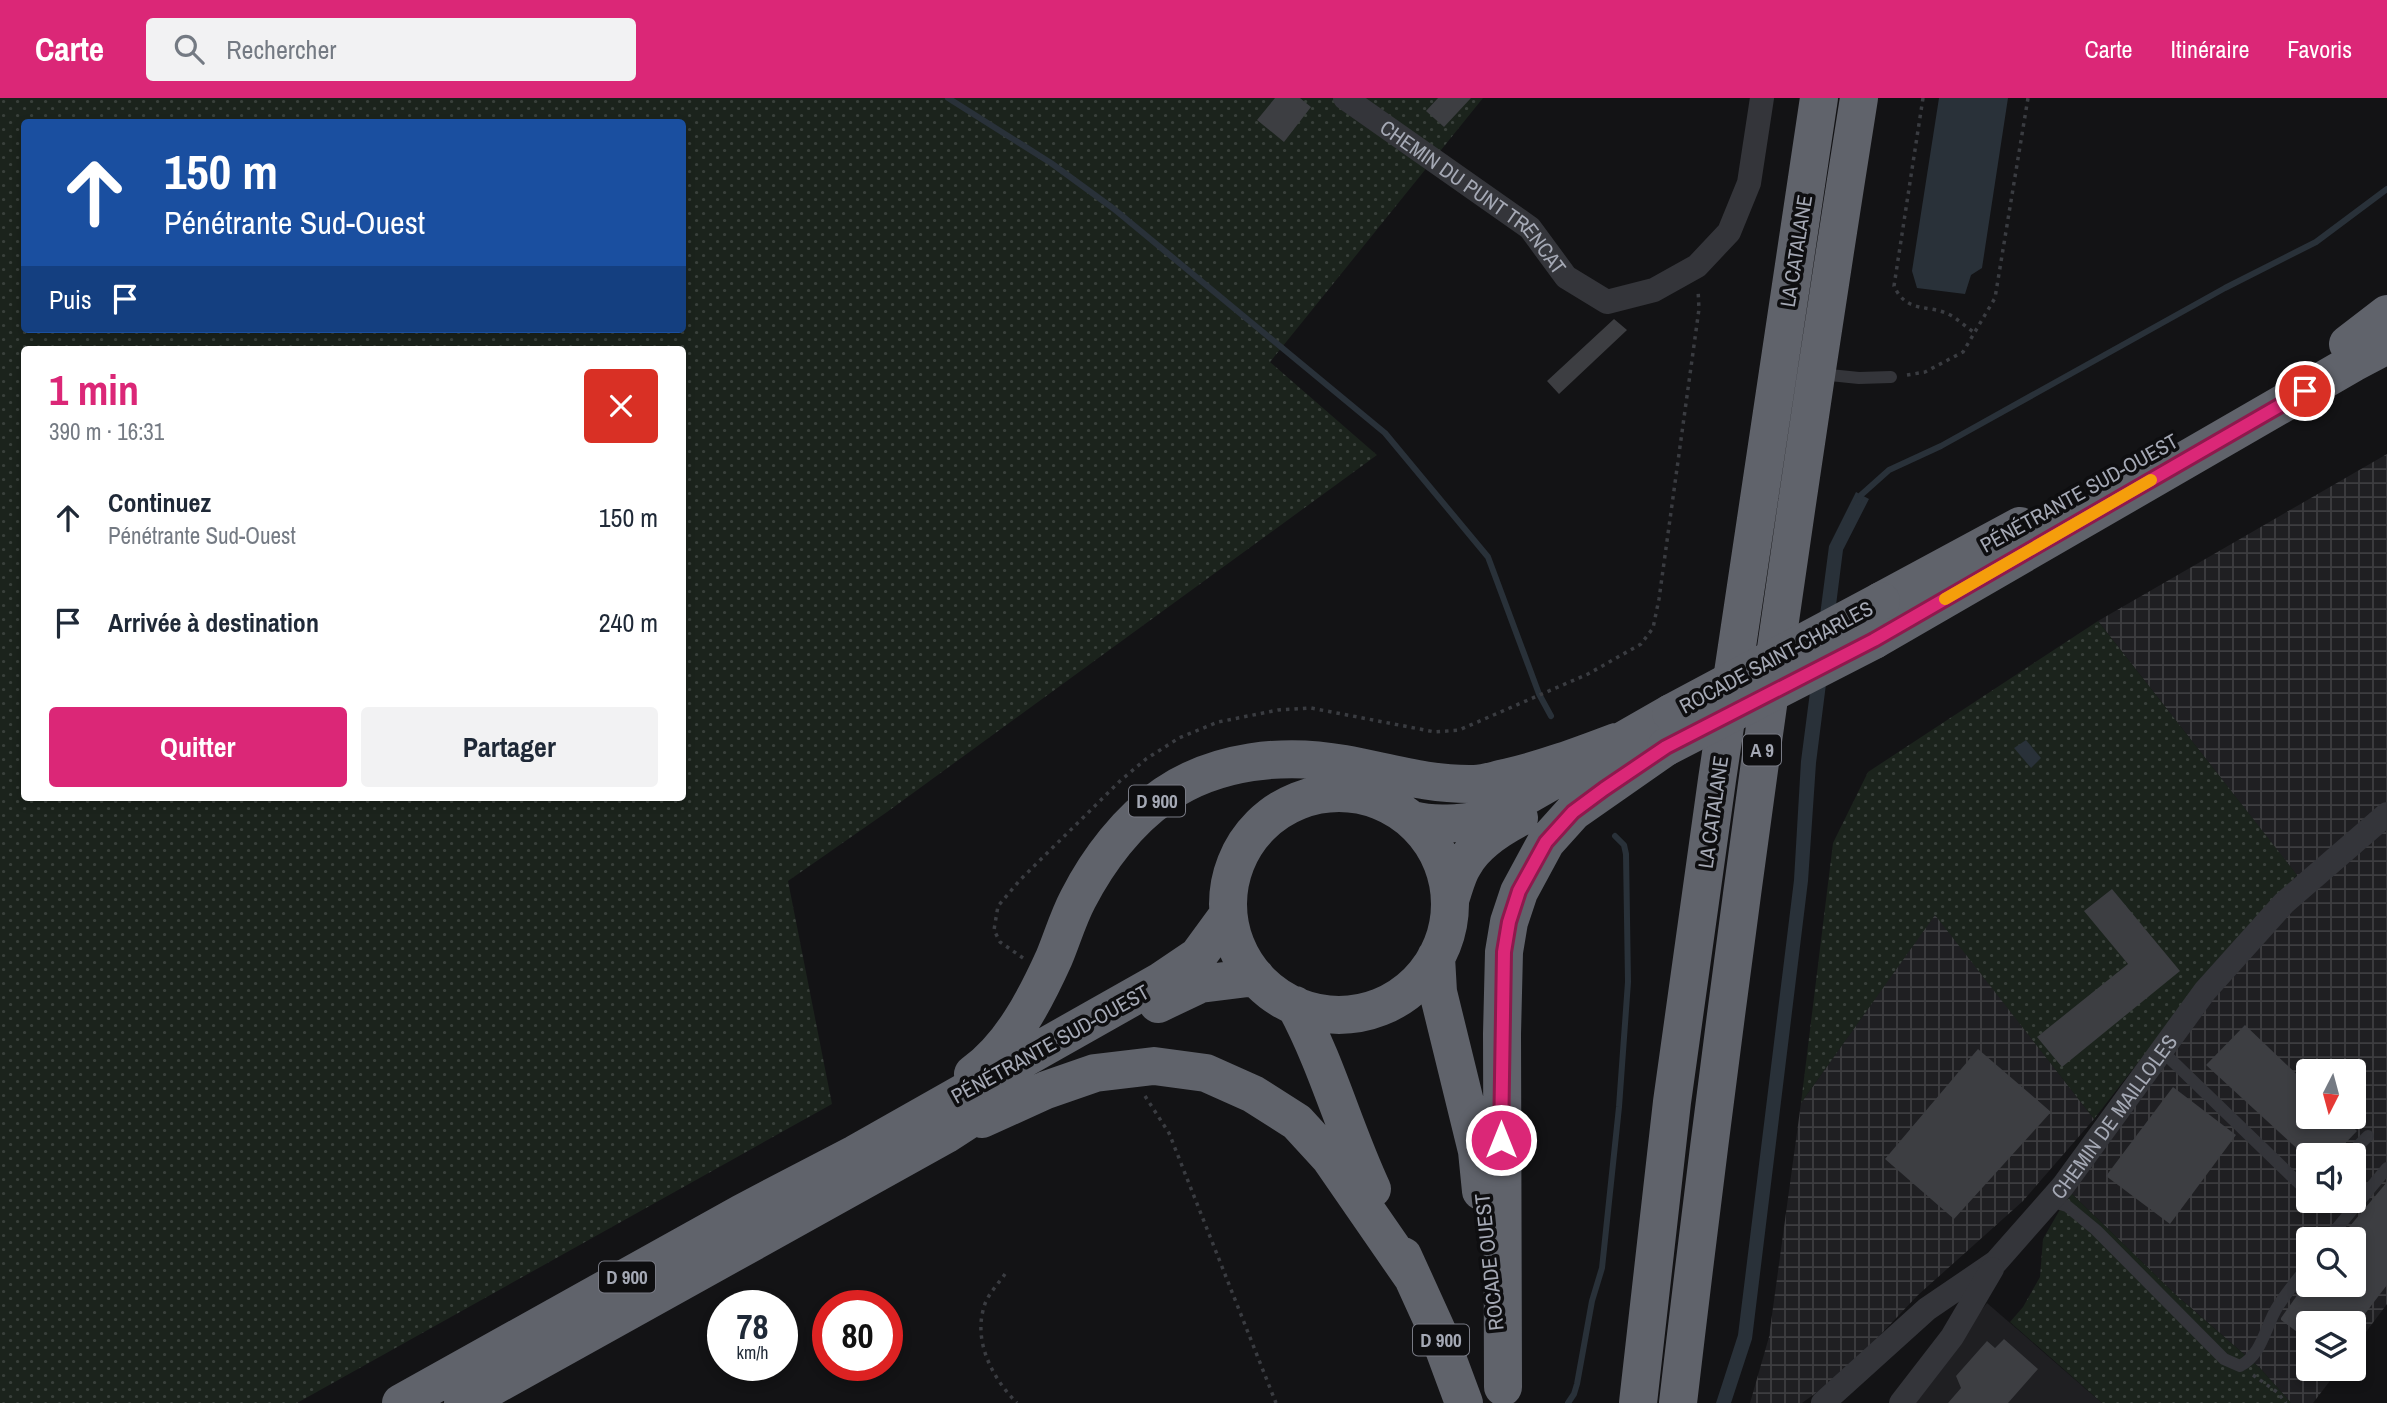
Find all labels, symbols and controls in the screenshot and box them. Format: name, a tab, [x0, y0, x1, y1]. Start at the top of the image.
search box	[146, 18, 636, 81]
text: Carte	[35, 27, 104, 71]
icon: search	[170, 30, 208, 68]
text: Rechercher	[226, 32, 336, 67]
text: Carte	[2084, 33, 2133, 65]
text: Itinéraire	[2171, 33, 2249, 65]
text: Favoris	[2287, 33, 2352, 65]
street label: CHEMIN DU PUNT TRENCAT	[1374, 113, 1574, 280]
text: 150 m	[164, 138, 278, 204]
icon: ahead	[49, 147, 140, 238]
street label: LA CATALANE	[1773, 193, 1819, 309]
text: Pénétrante Sud-Ouest	[164, 201, 425, 244]
icon: arrive	[106, 280, 144, 318]
text: Puis	[49, 282, 92, 317]
pin	[2275, 361, 2335, 421]
text: 1 min	[49, 362, 139, 418]
button: close	[584, 369, 658, 443]
icon: arrive	[2286, 372, 2324, 410]
text: 390 m · 16:31	[49, 416, 164, 447]
street label: PÉNÉTRANTE SUD-OUEST	[1975, 426, 2184, 559]
text: Continuez	[108, 485, 211, 520]
icon: ahead	[49, 499, 87, 537]
text: 150 m	[599, 500, 658, 535]
text: Pénétrante Sud-Ouest	[108, 520, 296, 551]
street label: ROCADE SAINT-CHARLES	[1674, 594, 1878, 720]
icon: arrive	[49, 604, 87, 642]
text: Arrivée à destination	[108, 605, 319, 640]
text: 240 m	[599, 605, 658, 640]
button: Quitter	[49, 707, 347, 787]
button: Partager	[361, 707, 658, 787]
road number: A 9	[1743, 734, 1781, 765]
street label: LA CATALANE	[1691, 754, 1735, 870]
road number: D 900	[1129, 786, 1185, 816]
street label: PÉNÉTRANTE SUD-OUEST	[946, 977, 1155, 1110]
street label: CHEMIN DE MAILLOLES	[2044, 1028, 2183, 1205]
north arrow	[2296, 1059, 2366, 1129]
map controls	[2296, 1059, 2366, 1381]
position arrow	[1464, 1103, 1538, 1177]
button: sound	[2296, 1143, 2366, 1213]
street label: ROCADE OUEST	[1467, 1191, 1511, 1332]
button: search	[2296, 1227, 2366, 1297]
road number: D 900	[599, 1261, 655, 1292]
speed limit sign: 80	[812, 1290, 903, 1381]
text: 78	[737, 1303, 768, 1350]
button: layers	[2296, 1311, 2366, 1381]
road number: D 900	[1413, 1324, 1469, 1356]
text: km/h	[737, 1340, 769, 1365]

